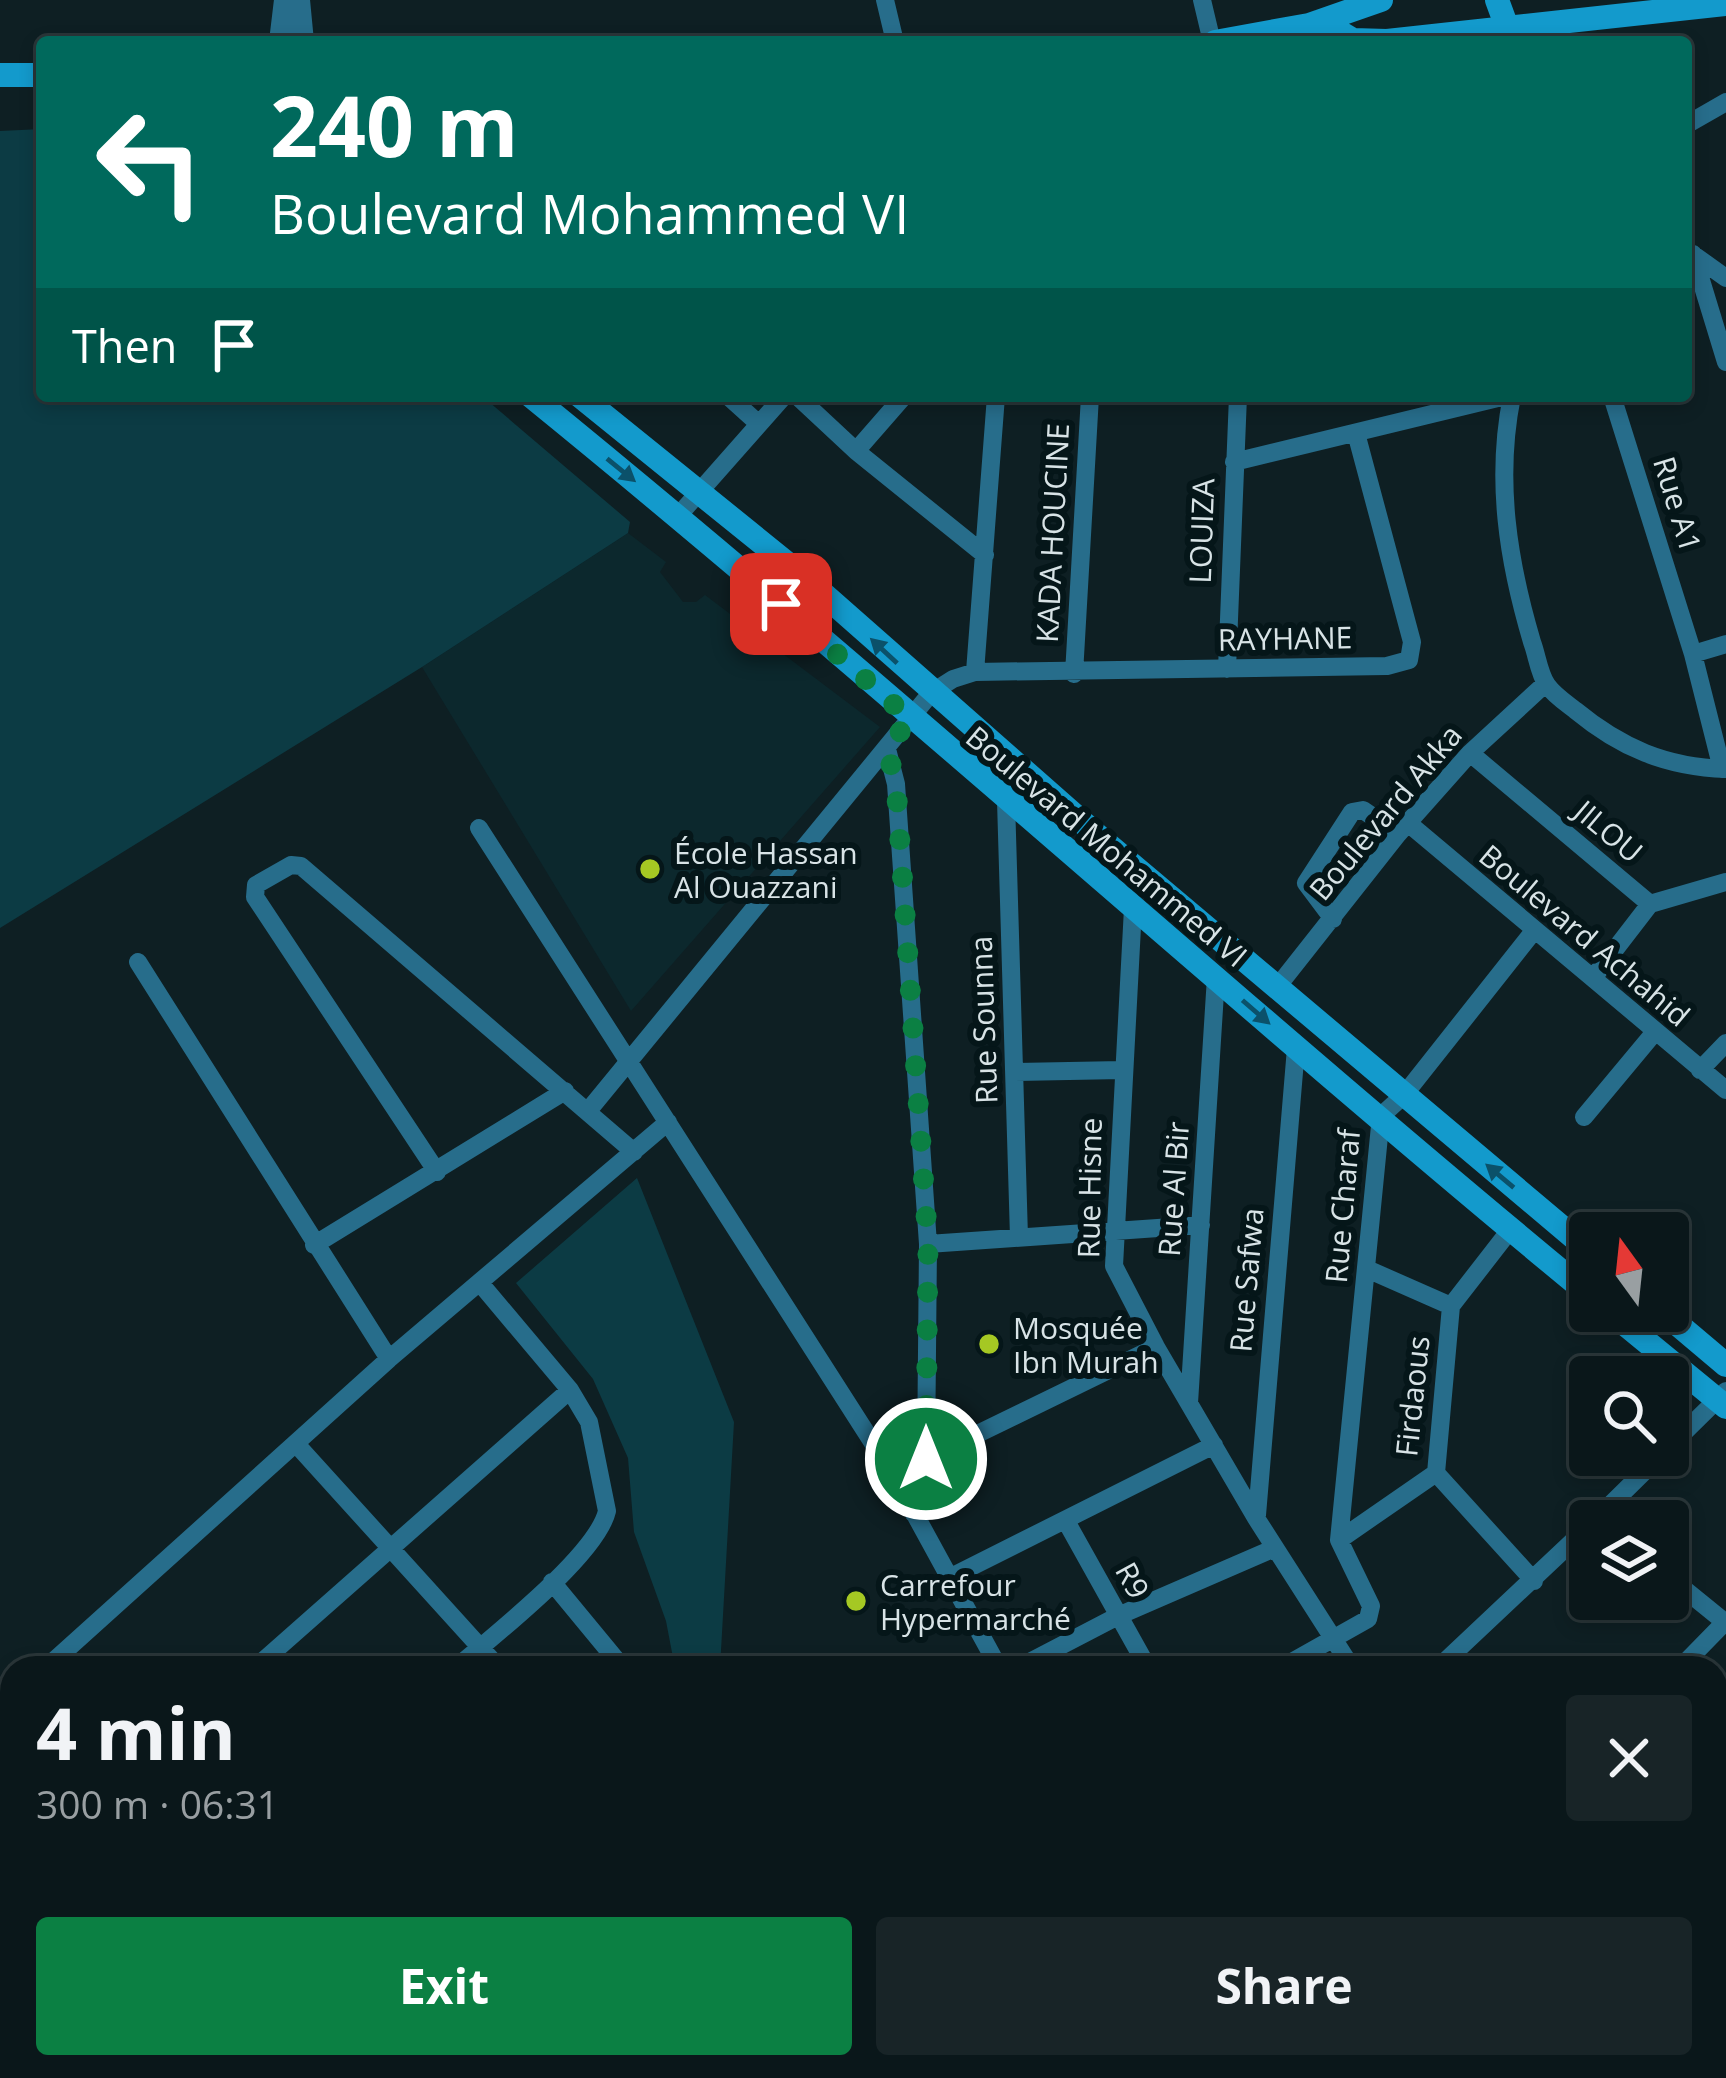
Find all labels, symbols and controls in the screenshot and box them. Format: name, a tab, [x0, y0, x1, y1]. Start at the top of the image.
text: 240 m	[270, 67, 518, 182]
icon: left	[72, 84, 228, 240]
text: Boulevard Mohammed VI	[270, 176, 909, 250]
icon: arrive	[201, 312, 267, 378]
text: Then	[72, 315, 177, 376]
street label: KADA HOUCINE	[1026, 422, 1078, 644]
street label: Rue A1	[1644, 451, 1712, 557]
one-way arrow	[606, 457, 637, 482]
street label: LOUIZA	[1179, 478, 1223, 584]
pin	[730, 553, 832, 655]
icon: arrive	[748, 571, 814, 637]
street label: RAYHANE	[1217, 616, 1353, 660]
one-way arrow	[869, 637, 898, 665]
street label: Boulevard Mohammed VI	[958, 716, 1256, 976]
street label: Boulevard Akka	[1299, 716, 1471, 908]
street label: JILOU	[1564, 789, 1652, 872]
place label: École Hassan Al Ouazzani	[674, 832, 858, 907]
street label: Boulevard Achahid	[1471, 835, 1699, 1035]
marker: École Hassan Al Ouazzani	[637, 856, 663, 882]
street label: Rue Sounna	[960, 935, 1006, 1105]
one-way arrow	[1241, 998, 1270, 1025]
street label: Rue Hisne	[1067, 1117, 1111, 1259]
street label: Rue Al Bir	[1148, 1120, 1198, 1258]
street label: Rue Charaf	[1315, 1125, 1369, 1285]
one-way arrow	[1485, 1163, 1515, 1189]
street label: Rue Safwa	[1219, 1206, 1273, 1354]
north arrow	[1569, 1212, 1689, 1332]
map controls	[1569, 1212, 1689, 1620]
place label: Mosquée Ibn Murah	[1013, 1307, 1159, 1382]
marker: Mosquée Ibn Murah	[976, 1331, 1002, 1357]
street label: Firdaous	[1385, 1334, 1439, 1458]
button: search	[1569, 1356, 1689, 1476]
position arrow	[863, 1396, 989, 1522]
button: layers	[1569, 1500, 1689, 1620]
street label: R9	[1106, 1554, 1160, 1606]
place label: Carrefour Hypermarché	[880, 1564, 1071, 1639]
marker: Carrefour Hypermarché	[843, 1588, 869, 1614]
text: 4 min	[36, 1683, 236, 1781]
button: close	[1566, 1695, 1692, 1821]
text: 300 m · 06:31	[36, 1777, 279, 1830]
button: Exit	[36, 1917, 852, 2055]
button: Share	[876, 1917, 1692, 2055]

